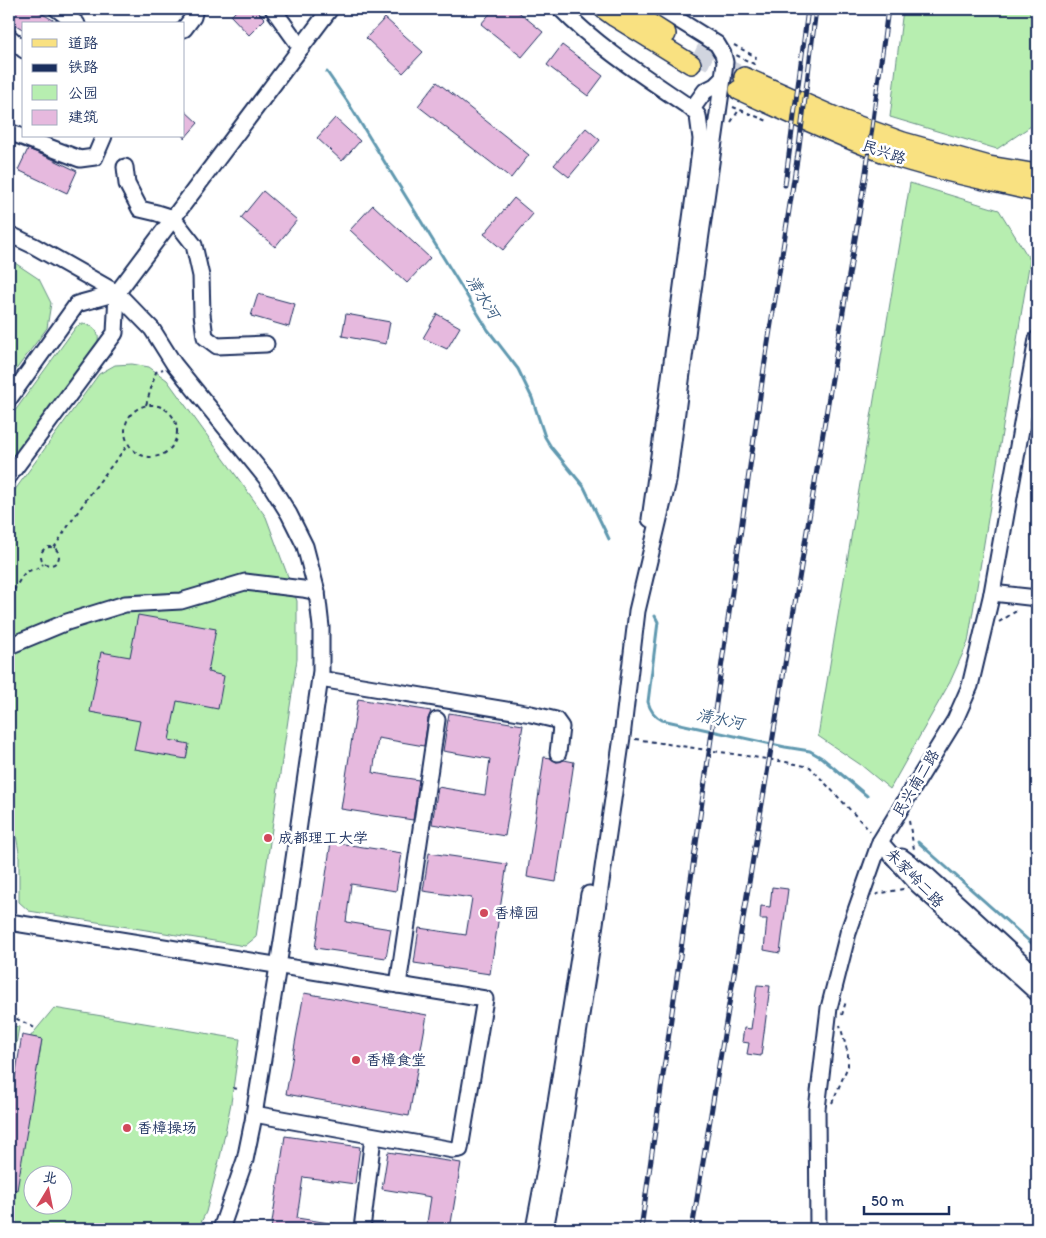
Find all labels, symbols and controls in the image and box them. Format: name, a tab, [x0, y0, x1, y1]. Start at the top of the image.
legend	[22, 22, 185, 138]
text: 道路	[68, 34, 98, 52]
text: 铁路	[68, 58, 98, 76]
text: 公园	[68, 84, 98, 102]
text: 建筑	[68, 108, 98, 126]
street label: 民兴路	[860, 136, 908, 168]
water label: 清水河	[462, 272, 505, 325]
water label: 清水河	[695, 705, 748, 734]
street label: 民兴南二路	[889, 746, 943, 820]
place label: 成都理工大学	[278, 829, 368, 847]
marker: 成都理工大学	[262, 832, 274, 844]
street label: 朱家岭二路	[882, 845, 948, 911]
place label: 香樟园	[494, 904, 539, 922]
marker: 香樟园	[478, 907, 490, 919]
place label: 香樟食堂	[366, 1051, 426, 1069]
marker: 香樟食堂	[350, 1054, 362, 1066]
place label: 香樟操场	[137, 1119, 197, 1137]
marker: 香樟操场	[121, 1122, 133, 1134]
north arrow	[22, 1166, 72, 1216]
text: 北	[42, 1168, 59, 1187]
scale bar	[864, 1183, 948, 1215]
text: 50 m	[871, 1192, 904, 1210]

